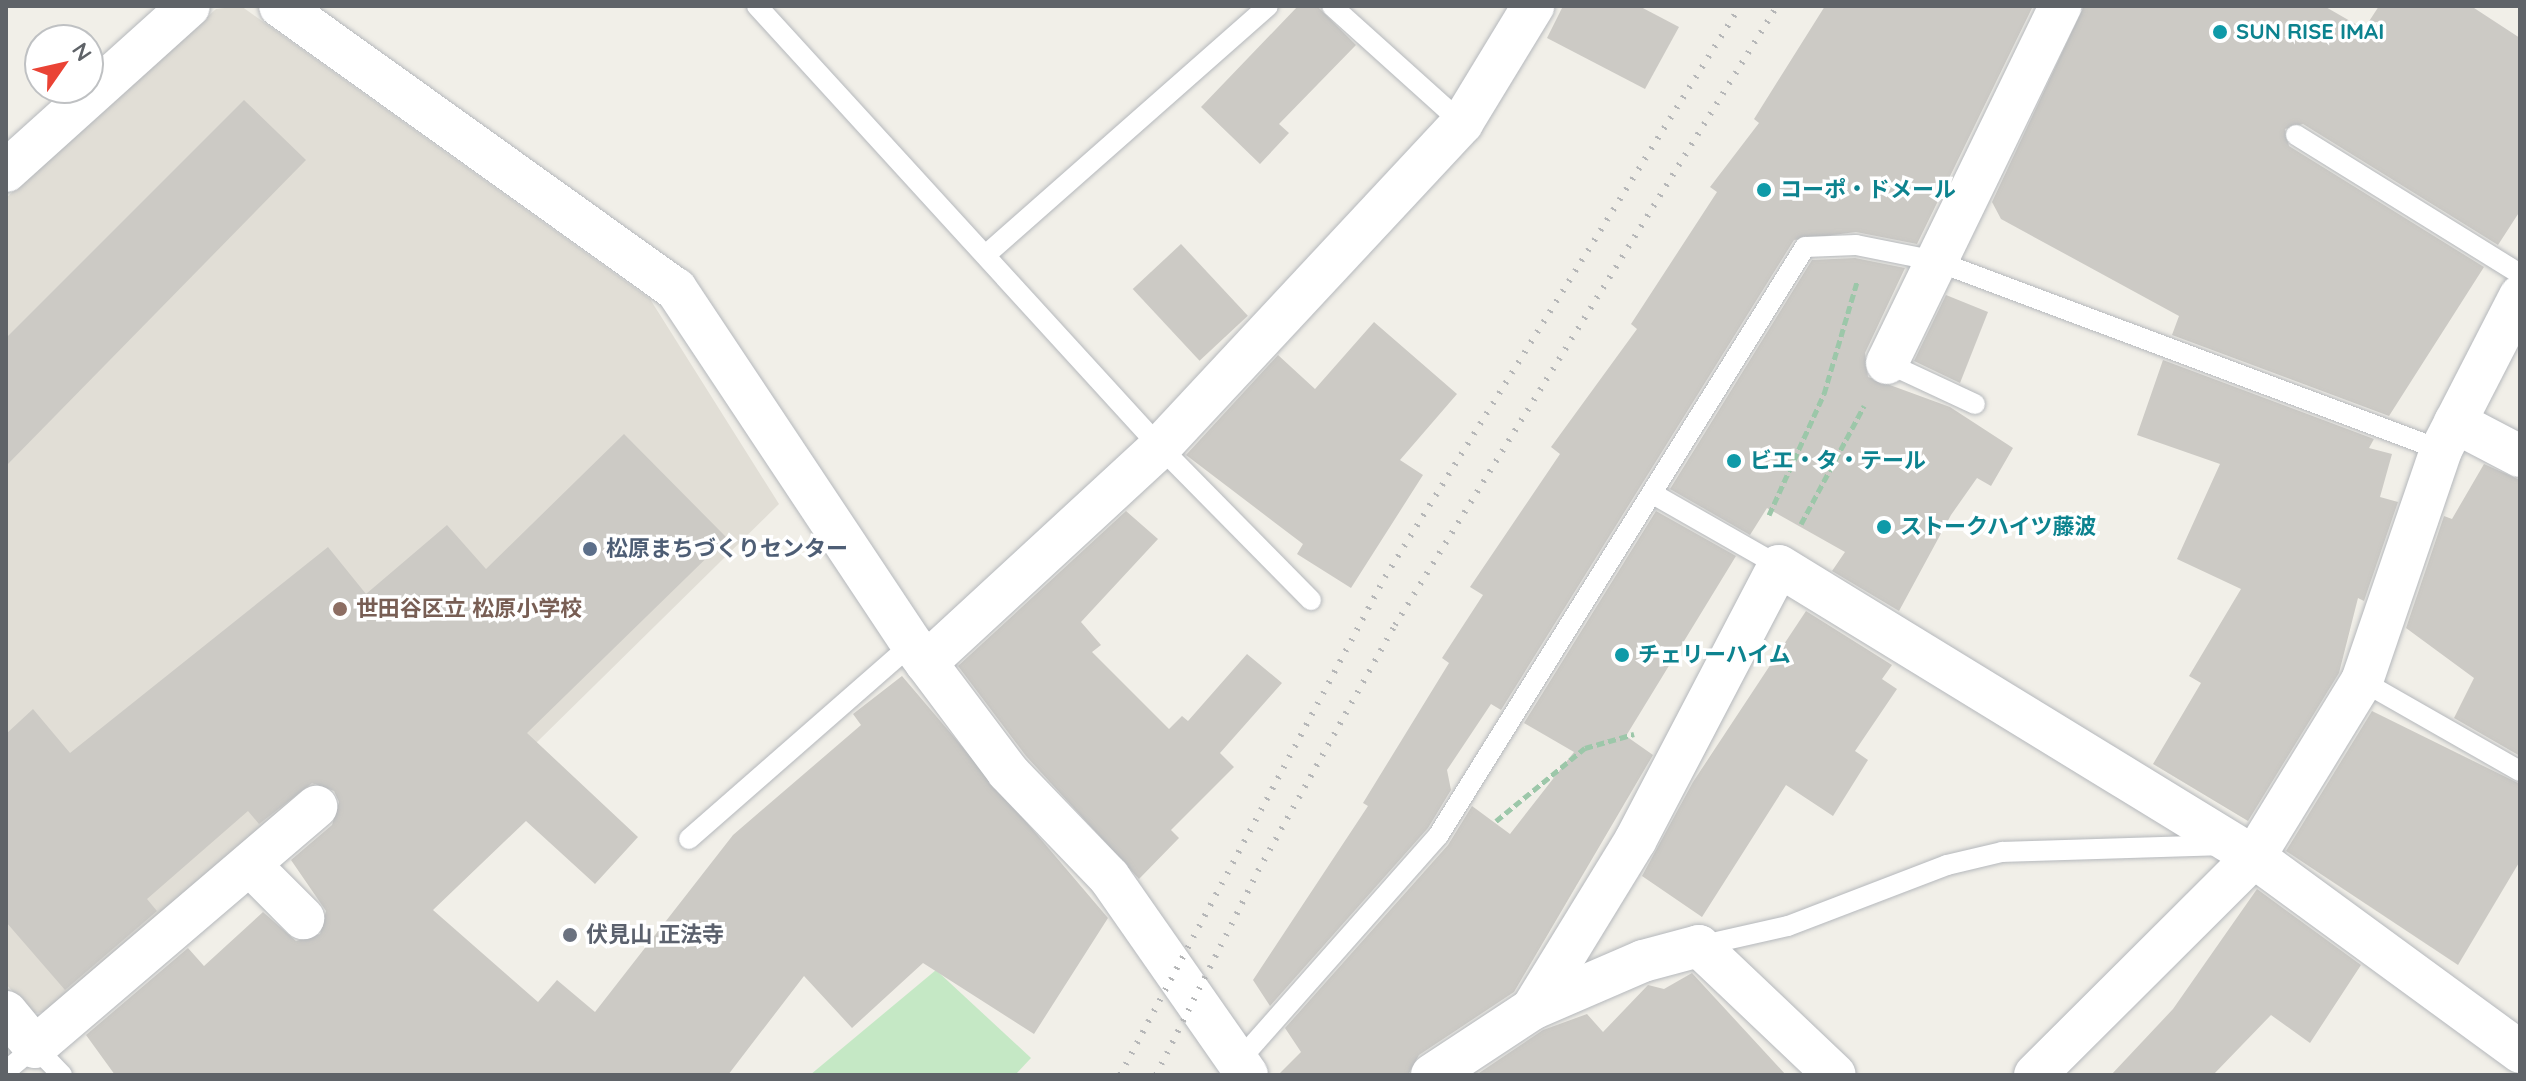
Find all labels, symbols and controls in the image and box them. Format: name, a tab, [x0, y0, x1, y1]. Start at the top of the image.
place label: SUN RISE IMAI	[2236, 19, 2384, 45]
marker: SUN RISE IMAI	[2211, 23, 2229, 41]
north arrow	[24, 24, 104, 104]
text: N	[66, 37, 98, 66]
place label: コーポ・ドメール	[1780, 177, 1956, 203]
marker: コーポ・ドメール	[1755, 181, 1773, 199]
place label: ビエ・タ・テール	[1750, 448, 1926, 474]
marker: ビエ・タ・テール	[1725, 452, 1743, 470]
place label: ストークハイツ藤波	[1900, 514, 2098, 540]
marker: ストークハイツ藤波	[1875, 518, 1893, 536]
place label: 松原まちづくりセンター	[606, 536, 848, 562]
marker: 松原まちづくりセンター	[581, 540, 599, 558]
place label: 世田谷区立 松原小学校	[356, 596, 582, 622]
marker: 世田谷区立 松原小学校	[331, 600, 349, 618]
place label: チェリーハイム	[1638, 642, 1792, 668]
marker: チェリーハイム	[1613, 646, 1631, 664]
place label: 伏見山 正法寺	[586, 922, 724, 948]
marker: 伏見山 正法寺	[561, 926, 579, 944]

